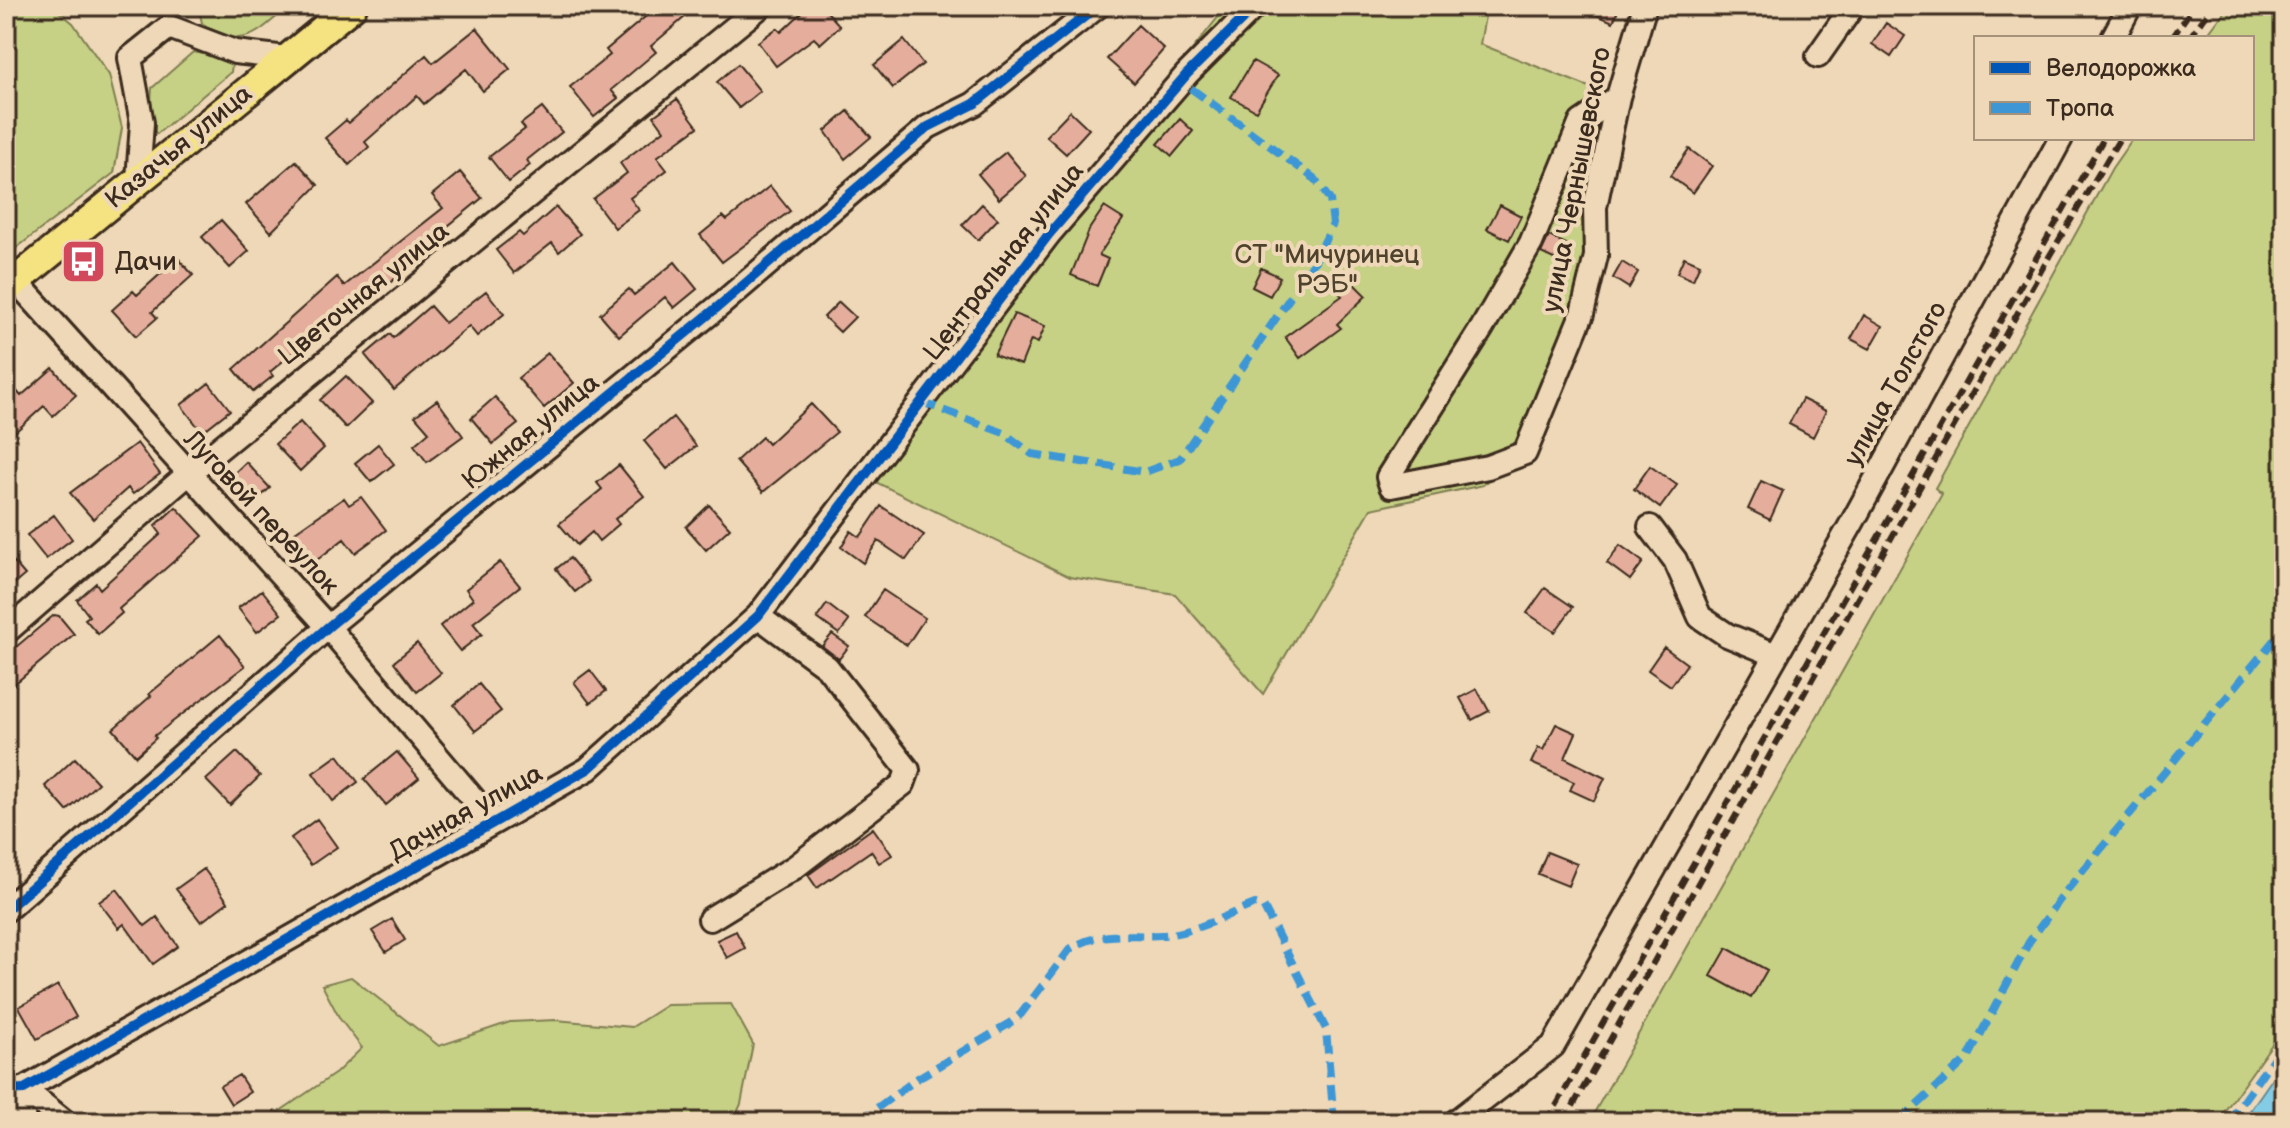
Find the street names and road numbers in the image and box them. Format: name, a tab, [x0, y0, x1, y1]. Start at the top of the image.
street label: улица Чернышевского	[1536, 45, 1618, 315]
street label: Казачья улица	[99, 78, 259, 216]
street label: Центральная улица	[917, 157, 1091, 367]
street label: Цветочная улица	[273, 216, 455, 372]
street label: улица Толстого	[1838, 296, 1954, 472]
street label: Южная улица	[456, 367, 606, 497]
street label: Луговой переулок	[176, 424, 345, 602]
street label: Дачная улица	[384, 758, 548, 868]

